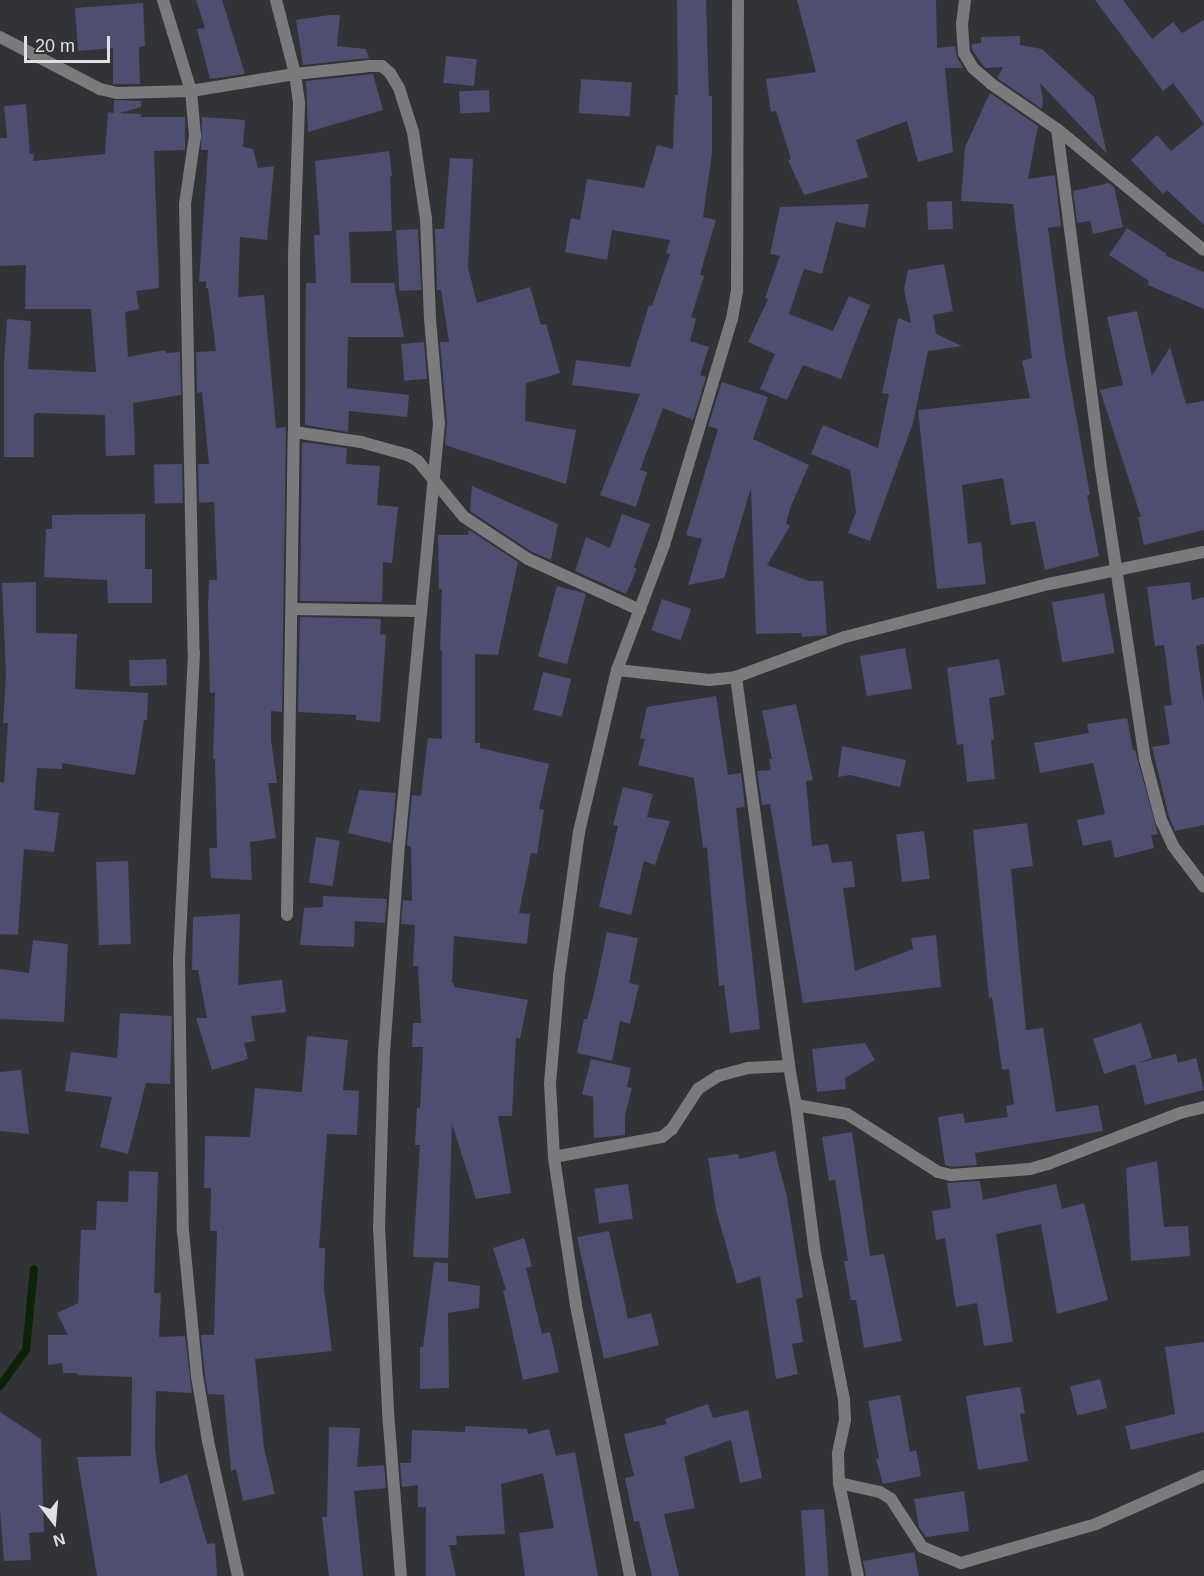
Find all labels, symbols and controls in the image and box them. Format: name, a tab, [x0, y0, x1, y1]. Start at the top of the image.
scale bar	[27, 24, 112, 62]
text: 20 m	[35, 36, 75, 56]
north arrow	[24, 1492, 84, 1552]
text: N	[51, 1530, 67, 1550]

